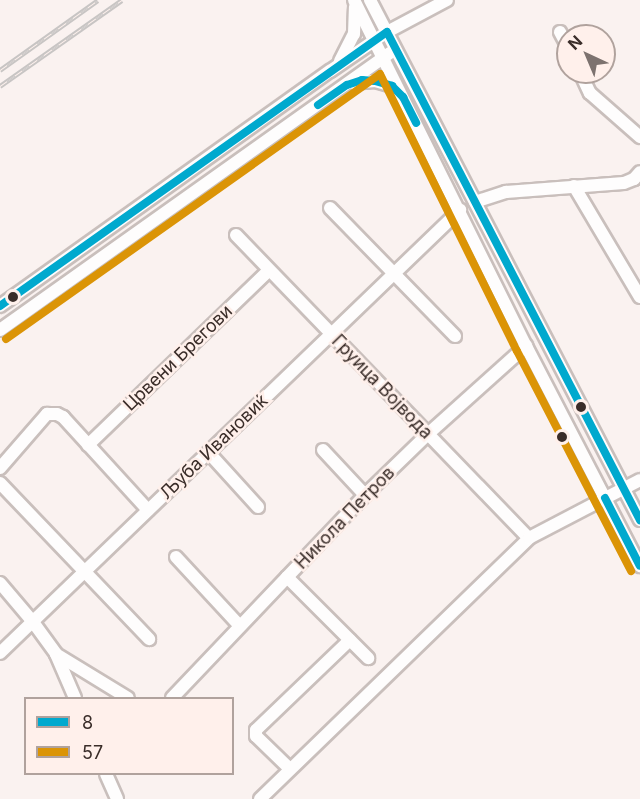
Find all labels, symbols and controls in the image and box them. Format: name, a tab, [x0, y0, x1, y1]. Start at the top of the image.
north arrow	[556, 24, 616, 84]
text: N	[564, 31, 586, 54]
unlabelled marker	[7, 291, 19, 303]
street label: Црвени Брегови	[119, 300, 237, 416]
street label: Груица Војвода	[327, 331, 437, 443]
street label: Љуба Ивановиќ	[156, 390, 272, 504]
unlabelled marker	[575, 401, 587, 413]
unlabelled marker	[556, 431, 568, 443]
street label: Никола Петров	[291, 462, 399, 574]
legend	[24, 697, 234, 775]
text: 8	[82, 712, 93, 733]
text: 57	[82, 742, 103, 763]

